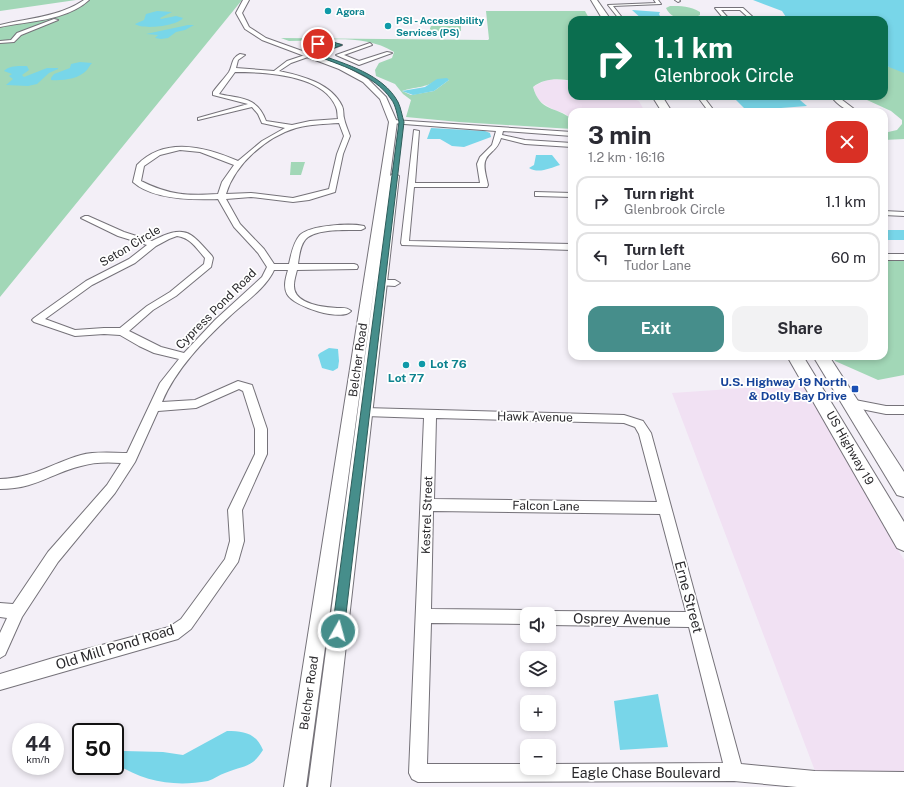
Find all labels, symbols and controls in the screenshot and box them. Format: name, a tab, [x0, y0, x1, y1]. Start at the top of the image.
place label: Agora	[336, 5, 365, 17]
marker: Agora	[323, 6, 333, 16]
place label: PSI - Accessability Services (PS)	[396, 14, 484, 38]
marker: PSI - Accessability Services (PS)	[383, 21, 393, 31]
pin	[301, 27, 335, 61]
text: 1.1 km	[654, 31, 733, 64]
icon: right	[588, 32, 640, 84]
icon: arrive	[307, 33, 329, 55]
text: Glenbrook Circle	[654, 65, 794, 86]
text: 3 min	[588, 121, 652, 149]
button: close	[826, 121, 868, 163]
text: 1.2 km · 16:16	[588, 150, 665, 165]
text: Turn right	[624, 185, 694, 202]
icon: right	[590, 190, 612, 212]
text: 1.1 km	[825, 193, 866, 210]
text: Glenbrook Circle	[624, 202, 725, 217]
street label: Seton Circle	[97, 222, 163, 270]
text: Turn left	[624, 241, 685, 258]
icon: left	[590, 246, 612, 268]
text: 60 m	[831, 249, 866, 266]
text: Tudor Lane	[624, 258, 691, 273]
street label: Cypress Pond Road	[173, 266, 259, 352]
button: Exit	[588, 306, 724, 352]
button: Share	[732, 306, 868, 352]
street label: Belcher Road	[346, 322, 370, 398]
place label: Lot 76	[430, 357, 467, 371]
marker: Lot 76	[417, 359, 427, 369]
marker: Lot 77	[401, 360, 411, 370]
place label: Lot 77	[388, 371, 424, 385]
place label: U.S. Highway 19 North & Dolly Bay Drive	[720, 375, 847, 403]
marker: U.S. Highway 19 North & Dolly Bay Drive	[850, 384, 860, 394]
street label: Hawk Avenue	[497, 409, 573, 425]
street label: US Highway 19	[823, 409, 877, 487]
street label: Kestrel Street	[419, 475, 435, 554]
street label: Falcon Lane	[512, 498, 580, 514]
street label: Erne Street	[672, 559, 706, 635]
map controls	[520, 607, 556, 775]
button: sound	[520, 607, 556, 643]
position arrow	[317, 610, 359, 652]
street label: Osprey Avenue	[573, 610, 671, 628]
street label: Old Mill Pond Road	[54, 621, 176, 673]
button: layers	[520, 651, 556, 687]
street label: Belcher Road	[297, 655, 321, 731]
button: +	[520, 695, 556, 731]
speed limit sign: 50	[72, 723, 124, 775]
text: 44	[25, 732, 51, 756]
button: −	[520, 739, 556, 775]
text: km/h	[26, 753, 50, 765]
street label: Eagle Chase Boulevard	[571, 765, 721, 781]

